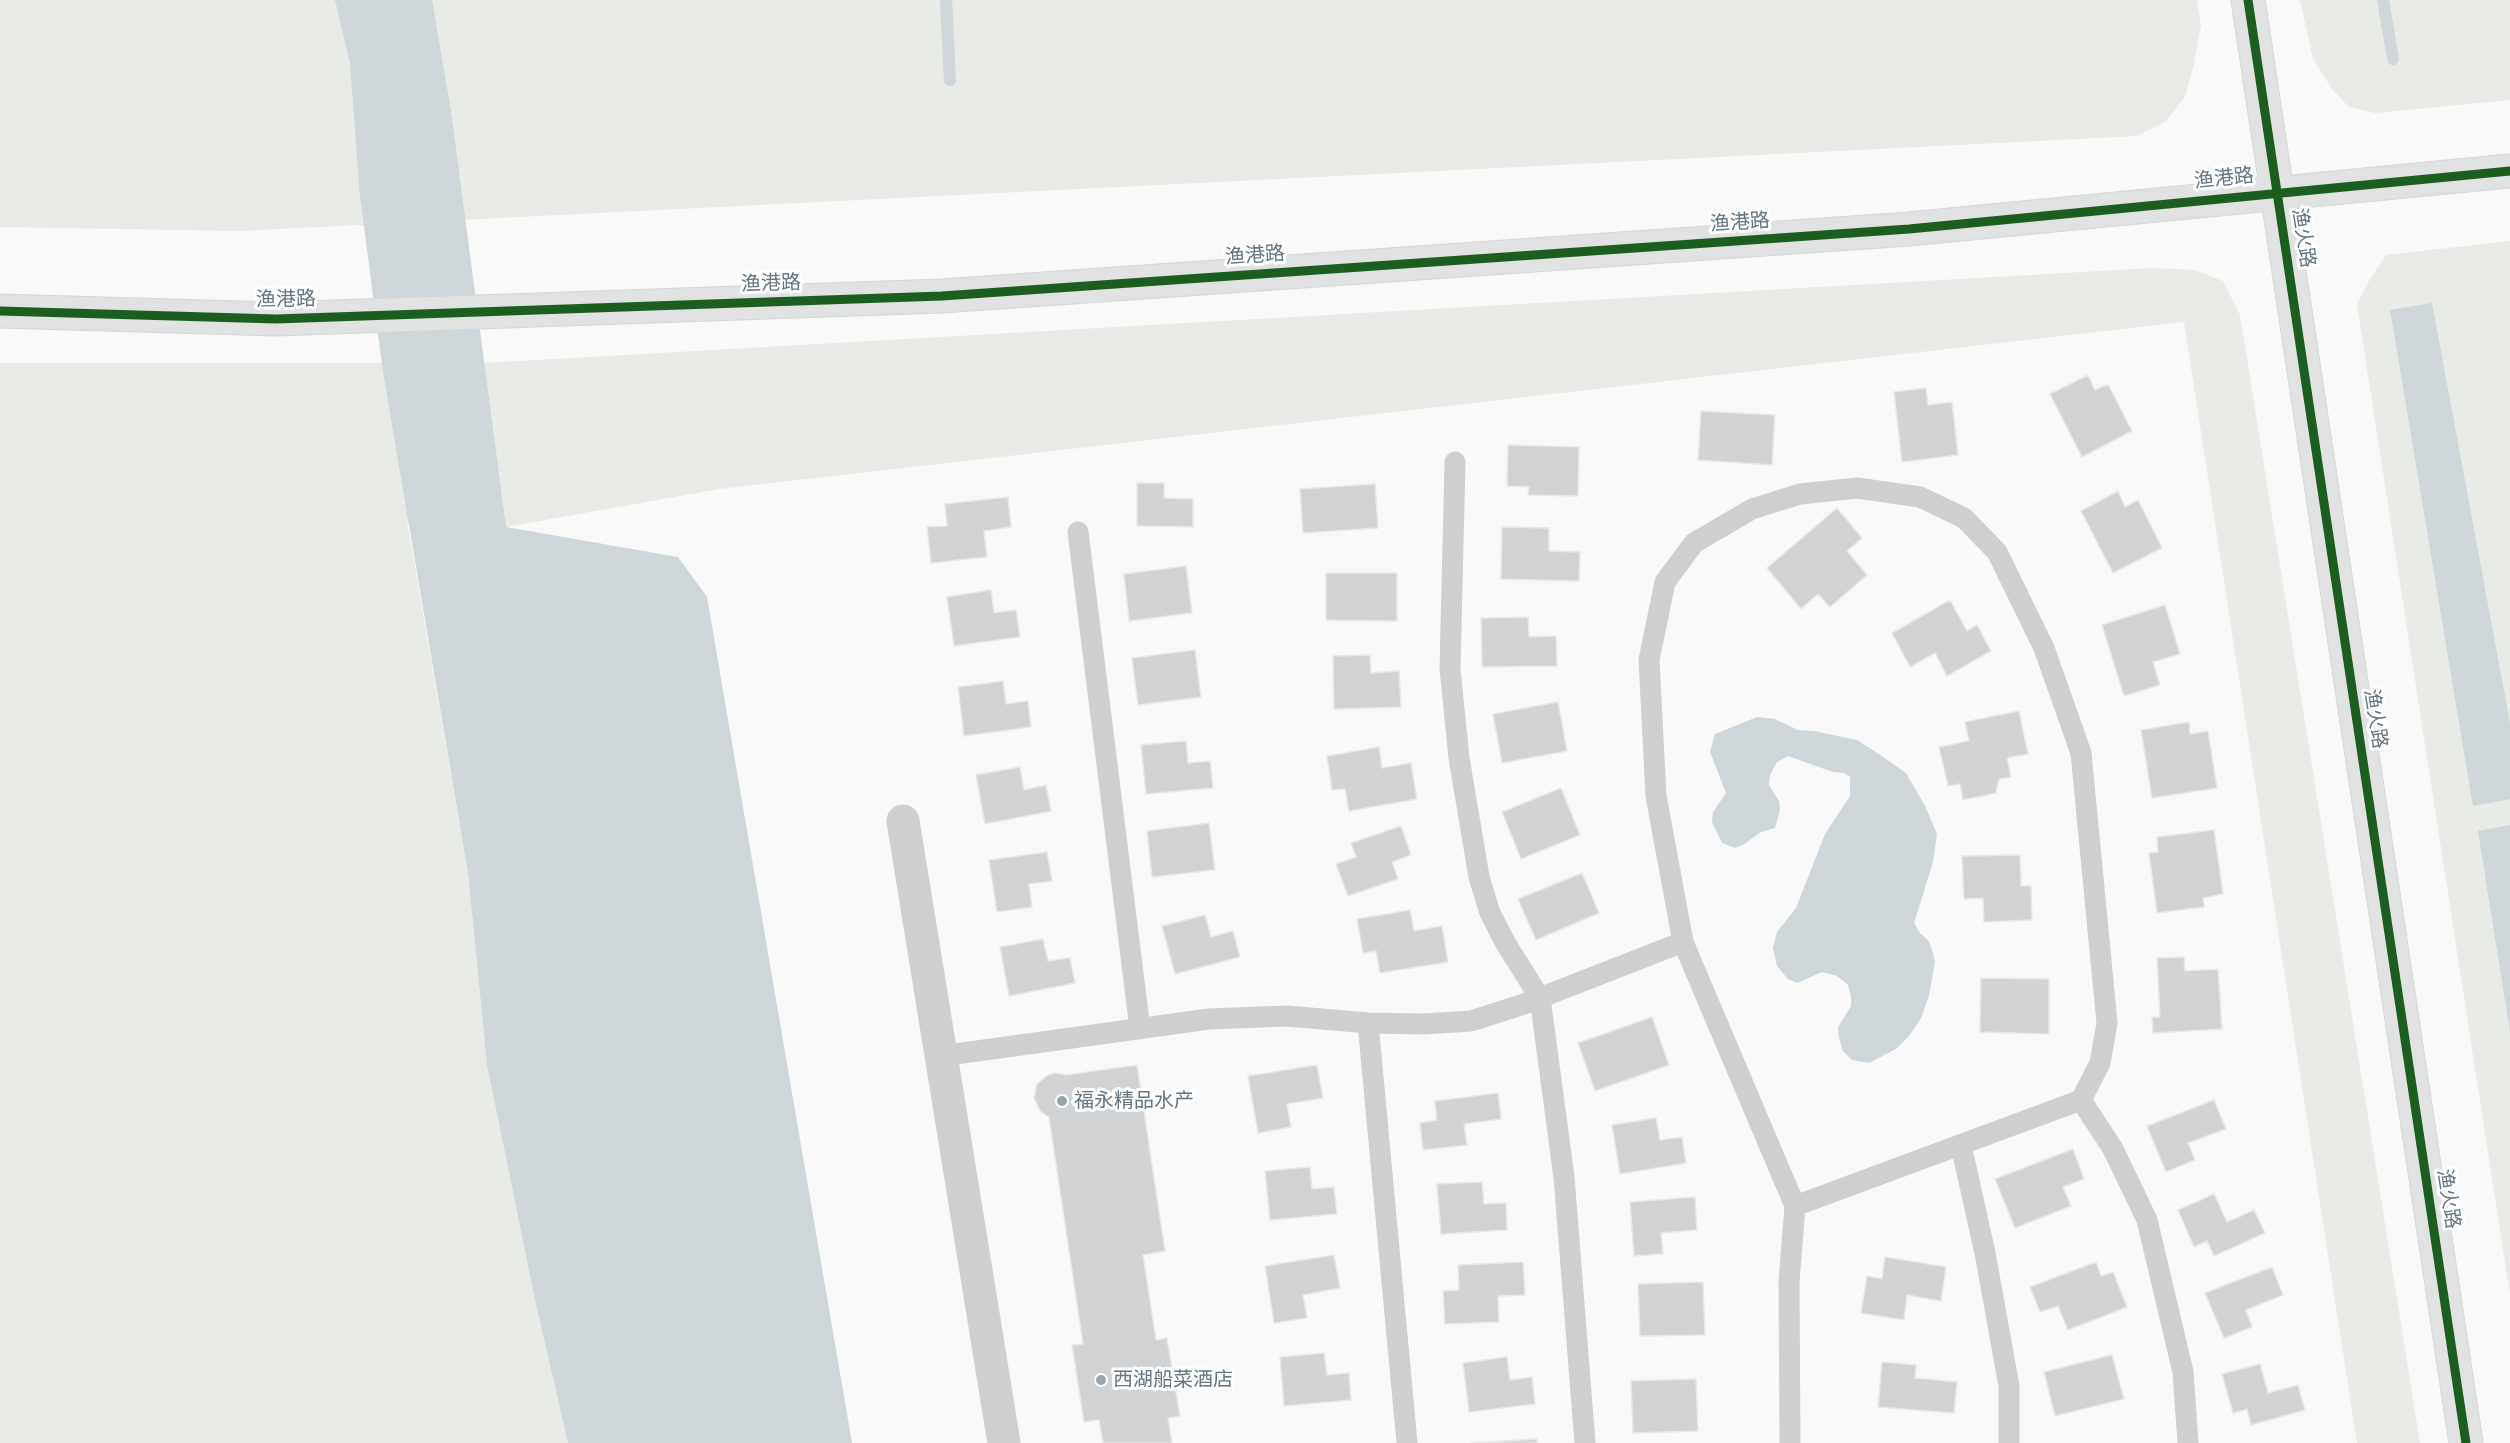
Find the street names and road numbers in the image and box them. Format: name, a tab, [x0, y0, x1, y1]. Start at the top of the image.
street label: 渔港路	[2193, 164, 2255, 194]
street label: 渔火路	[2286, 206, 2320, 270]
street label: 渔港路	[1709, 209, 1771, 237]
street label: 渔港路	[1224, 242, 1286, 270]
street label: 渔港路	[741, 271, 801, 297]
street label: 渔港路	[256, 287, 316, 313]
street label: 渔火路	[2358, 687, 2392, 751]
street label: 渔火路	[2431, 1167, 2465, 1231]

